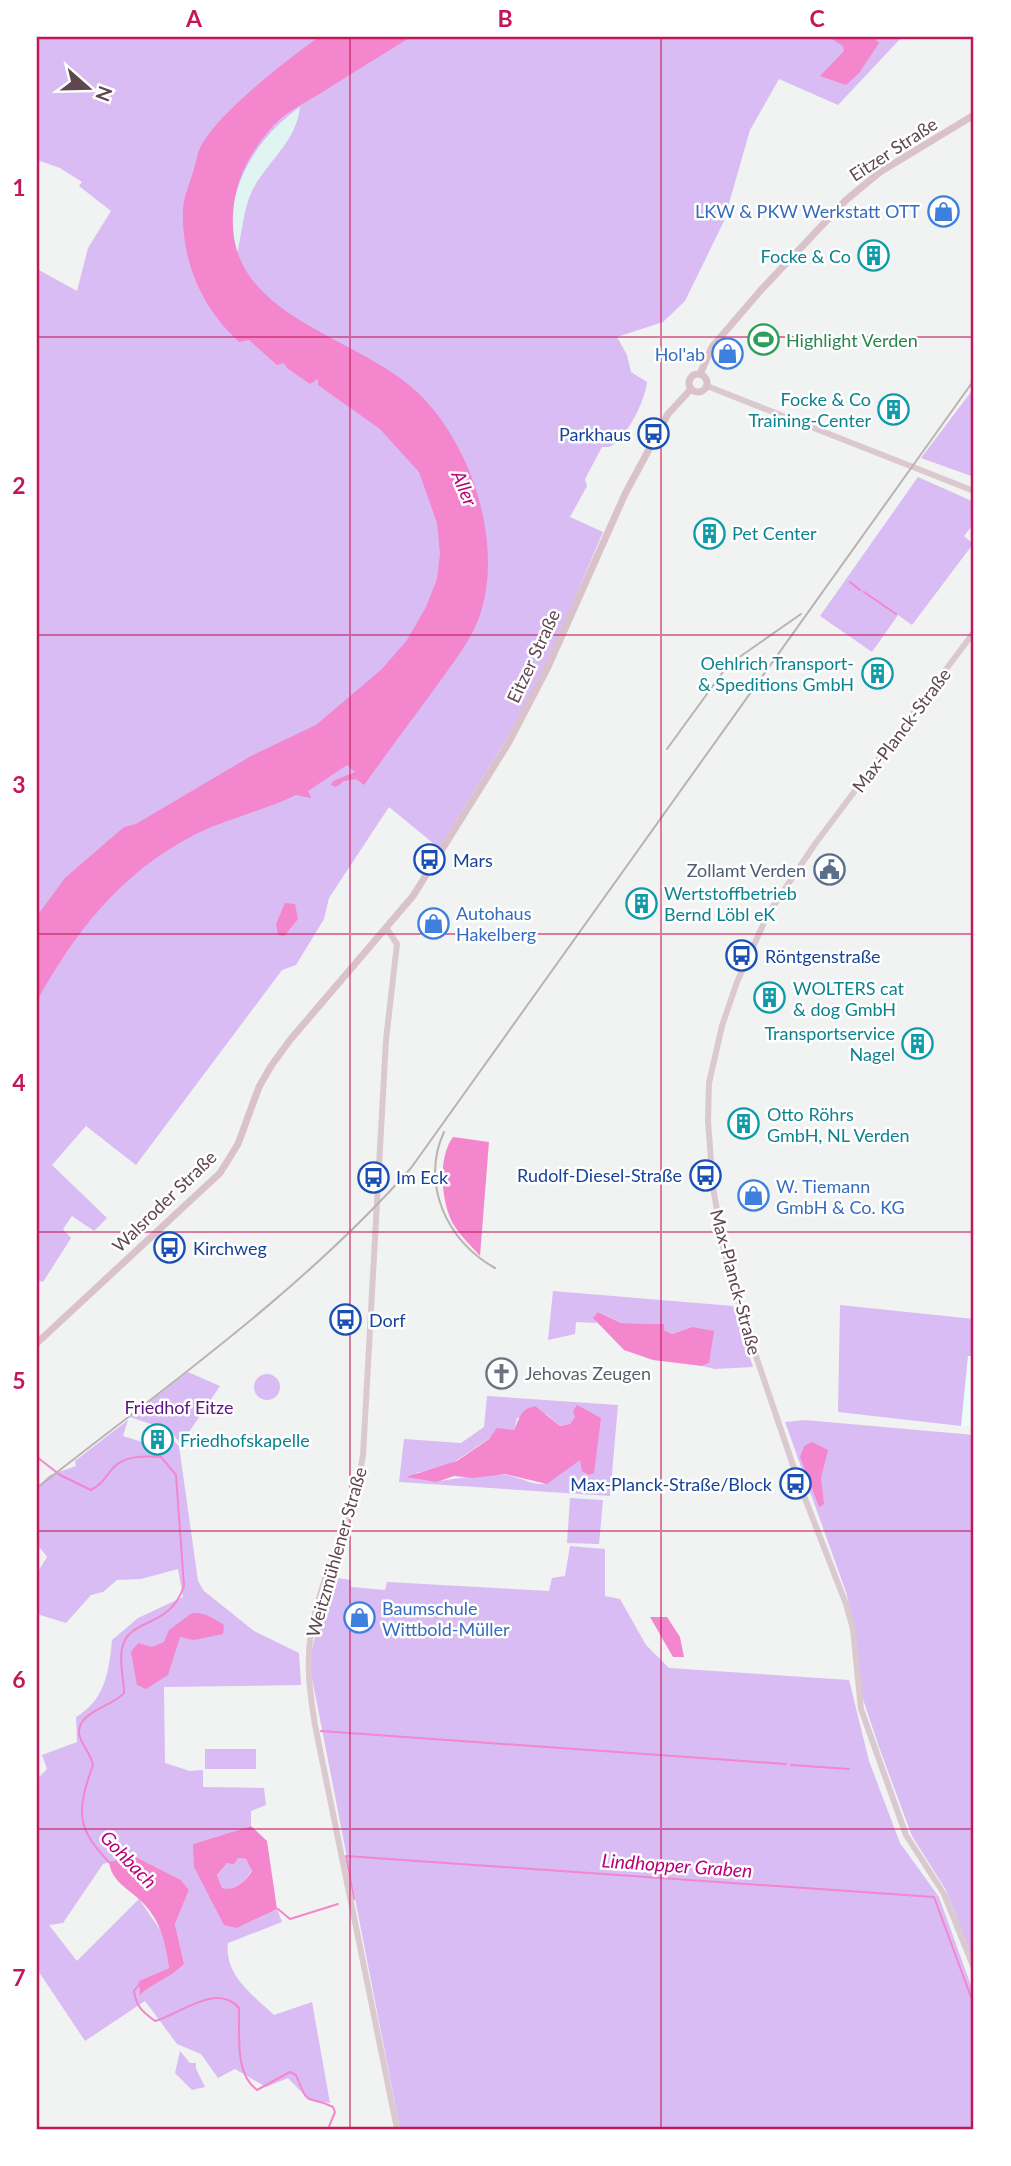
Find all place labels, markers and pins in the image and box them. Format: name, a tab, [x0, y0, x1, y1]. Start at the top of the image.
shop icon: LKW & PKW Werkstatt OTT	[926, 194, 960, 228]
place label: LKW & PKW Werkstatt OTT	[695, 200, 920, 222]
building icon: Focke & Co	[857, 239, 891, 273]
place label: Focke & Co	[761, 245, 851, 267]
sports icon: Highlight Verden	[746, 323, 780, 357]
place label: Highlight Verden	[786, 329, 918, 351]
shop icon: Hol'ab	[711, 337, 745, 371]
place label: Hol'ab	[655, 343, 705, 365]
place label: Focke & Co Training-Center	[748, 388, 871, 431]
building icon: Focke & Co Training-Center	[877, 392, 911, 426]
bus stop icon: Parkhaus	[637, 417, 671, 451]
place label: Parkhaus	[559, 423, 631, 445]
building icon: Pet Center	[692, 516, 726, 550]
place label: Pet Center	[732, 522, 817, 544]
place label: Oehlrich Transport- & Speditions GmbH	[698, 652, 854, 695]
building icon: Oehlrich Transport- & Speditions GmbH	[860, 656, 894, 690]
bus stop icon: Mars	[413, 843, 447, 877]
place label: Mars	[453, 849, 493, 871]
public building icon: Zollamt Verden	[812, 853, 846, 887]
place label: Zollamt Verden	[687, 859, 806, 881]
place label: Wertstoffbetrieb Bernd Löbl eK	[664, 882, 797, 925]
building icon: Wertstoffbetrieb Bernd Löbl eK	[624, 886, 658, 920]
place label: Autohaus Hakelberg	[456, 902, 536, 945]
shop icon: Autohaus Hakelberg	[416, 906, 450, 940]
bus stop icon: Röntgenstraße	[725, 939, 759, 973]
place label: Röntgenstraße	[765, 945, 881, 967]
place label: WOLTERS cat & dog GmbH	[793, 977, 905, 1020]
building icon: WOLTERS cat & dog GmbH	[753, 981, 787, 1015]
place label: Transportservice Nagel	[764, 1022, 895, 1065]
building icon: Transportservice Nagel	[901, 1026, 935, 1060]
place label: Otto Röhrs GmbH, NL Verden	[767, 1103, 910, 1146]
building icon: Otto Röhrs GmbH, NL Verden	[727, 1107, 761, 1141]
bus stop icon: Rudolf-Diesel-Straße	[688, 1158, 722, 1192]
bus stop icon: Im Eck	[356, 1160, 390, 1194]
place label: Rudolf-Diesel-Straße	[517, 1164, 682, 1186]
place label: Im Eck	[396, 1166, 449, 1188]
place label: W. Tiemann GmbH & Co. KG	[776, 1175, 905, 1218]
shop icon: W. Tiemann GmbH & Co. KG	[736, 1179, 770, 1213]
bus stop icon: Kirchweg	[153, 1231, 187, 1265]
place label: Kirchweg	[193, 1237, 267, 1259]
bus stop icon: Dorf	[329, 1303, 363, 1337]
place label: Dorf	[369, 1309, 406, 1331]
church icon: Jehovas Zeugen	[485, 1356, 519, 1390]
place label: Jehovas Zeugen	[525, 1362, 651, 1384]
building icon: Friedhofskapelle	[140, 1423, 174, 1457]
place label: Friedhofskapelle	[180, 1429, 310, 1451]
bus stop icon: Max-Planck-Straße/Block	[778, 1467, 812, 1501]
place label: Max-Planck-Straße/Block	[570, 1473, 773, 1495]
place label: Baumschule Wittbold-Müller	[382, 1597, 510, 1640]
shop icon: Baumschule Wittbold-Müller	[342, 1601, 376, 1635]

